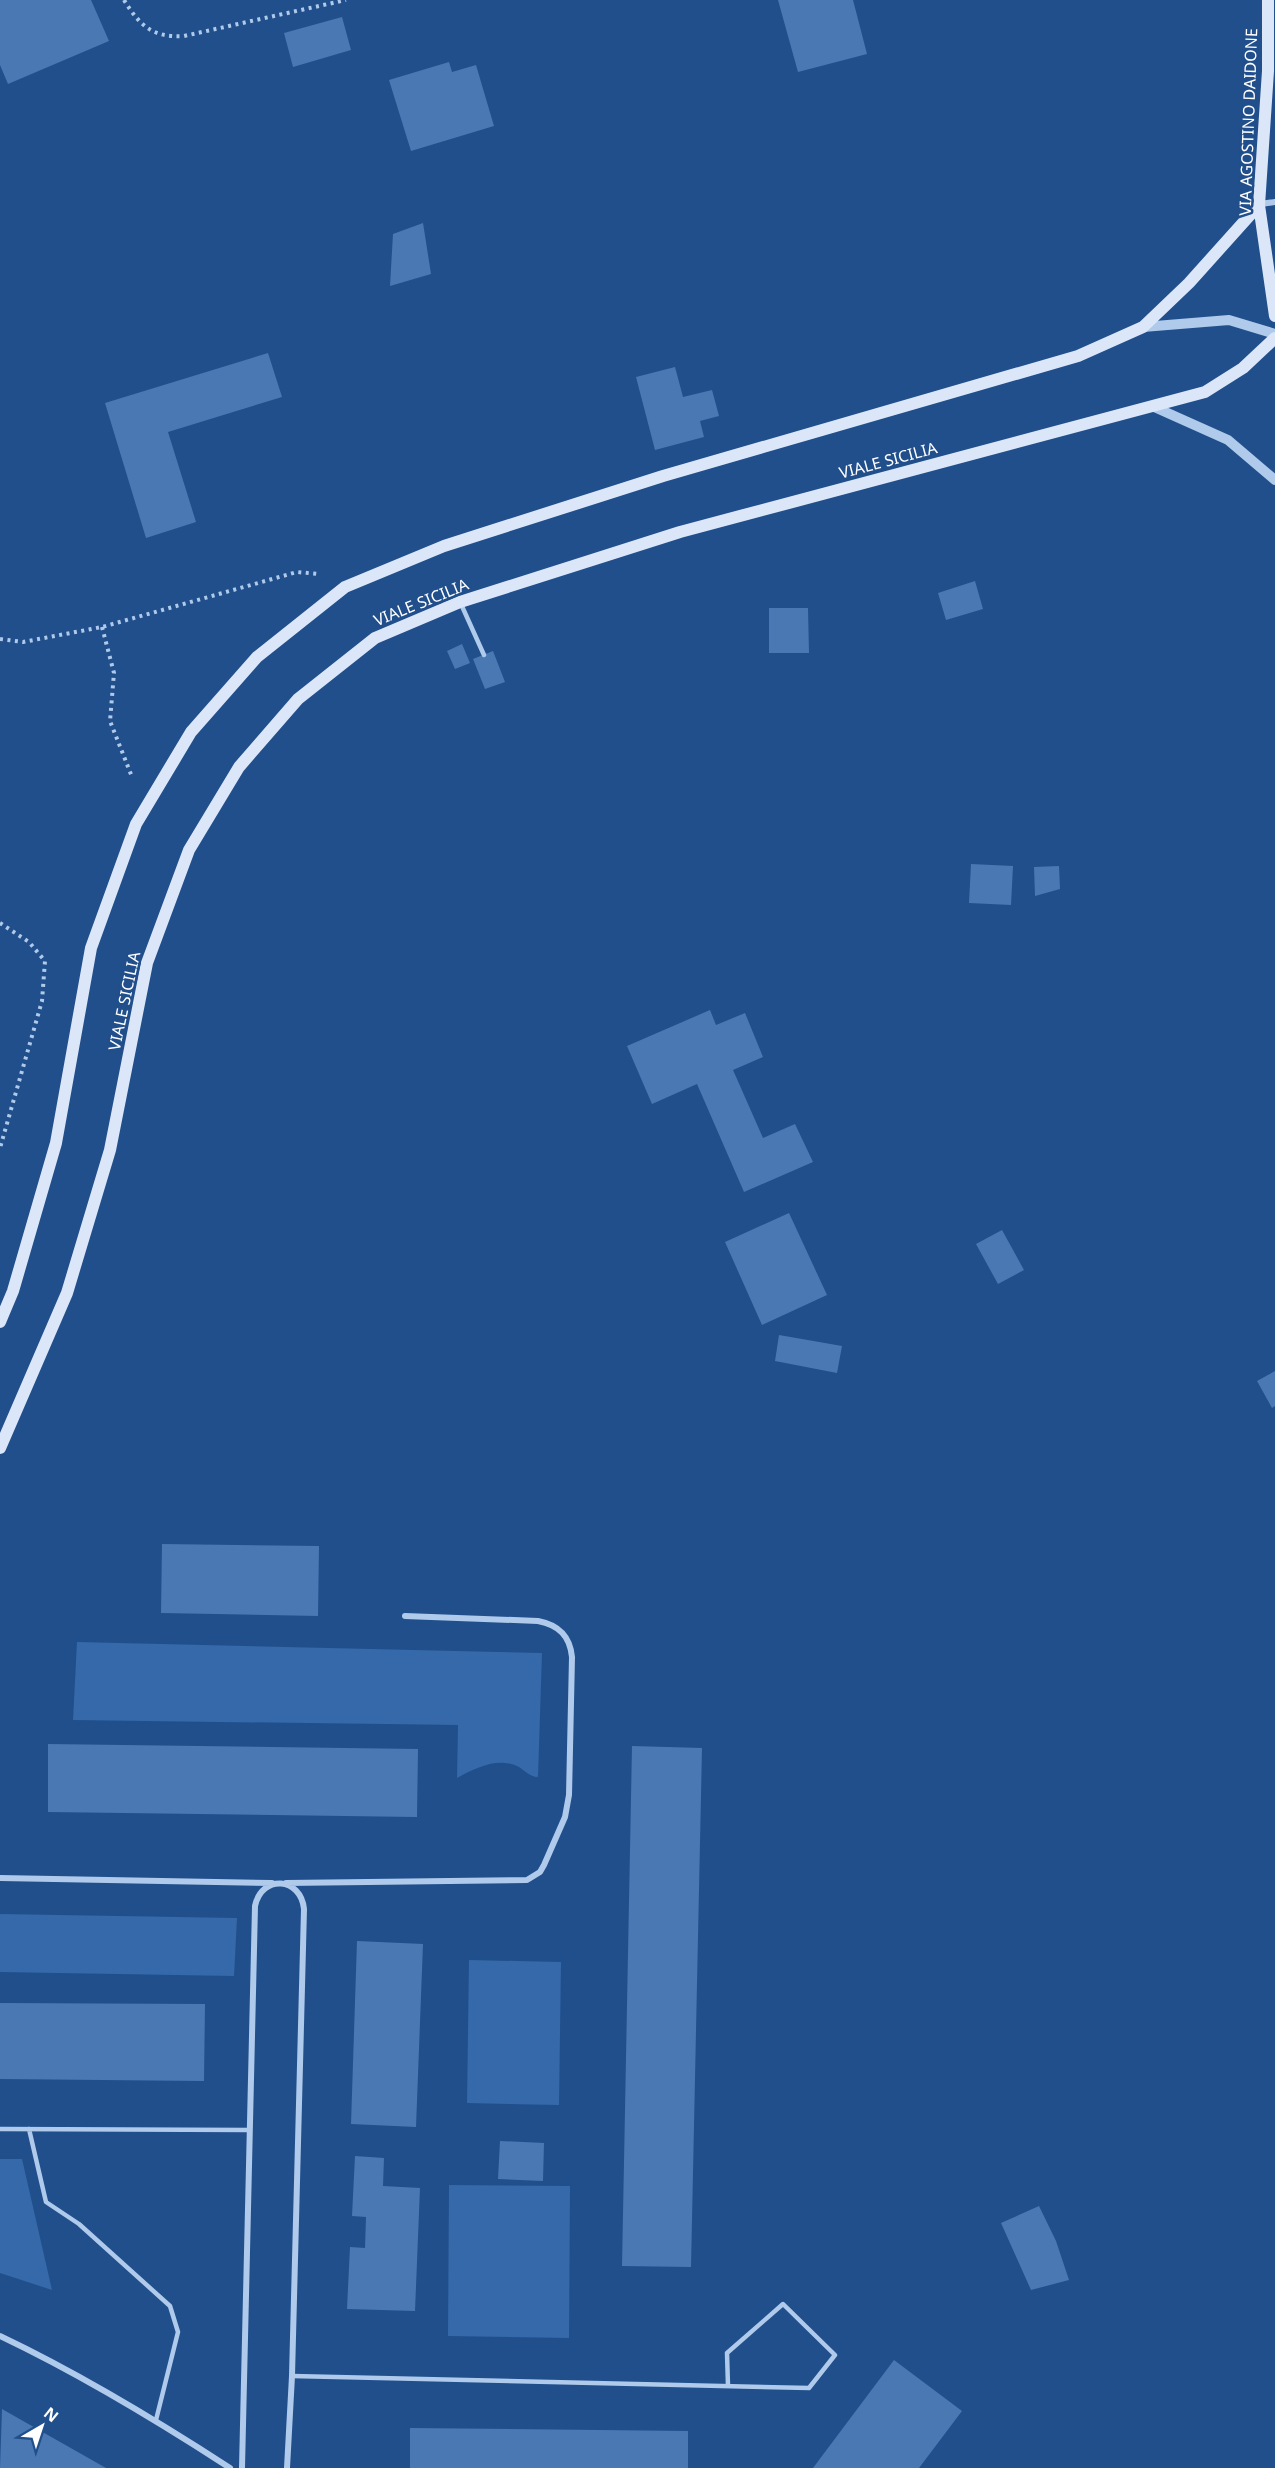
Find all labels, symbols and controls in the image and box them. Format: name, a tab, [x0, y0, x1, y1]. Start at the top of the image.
street label: VIA AGOSTINO DAIDONE	[1234, 28, 1262, 216]
street label: VIALE SICILIA	[837, 436, 940, 484]
street label: VIALE SICILIA	[370, 573, 472, 631]
street label: VIALE SICILIA	[103, 949, 145, 1052]
north arrow	[12, 2396, 72, 2456]
text: N	[39, 2402, 63, 2427]

